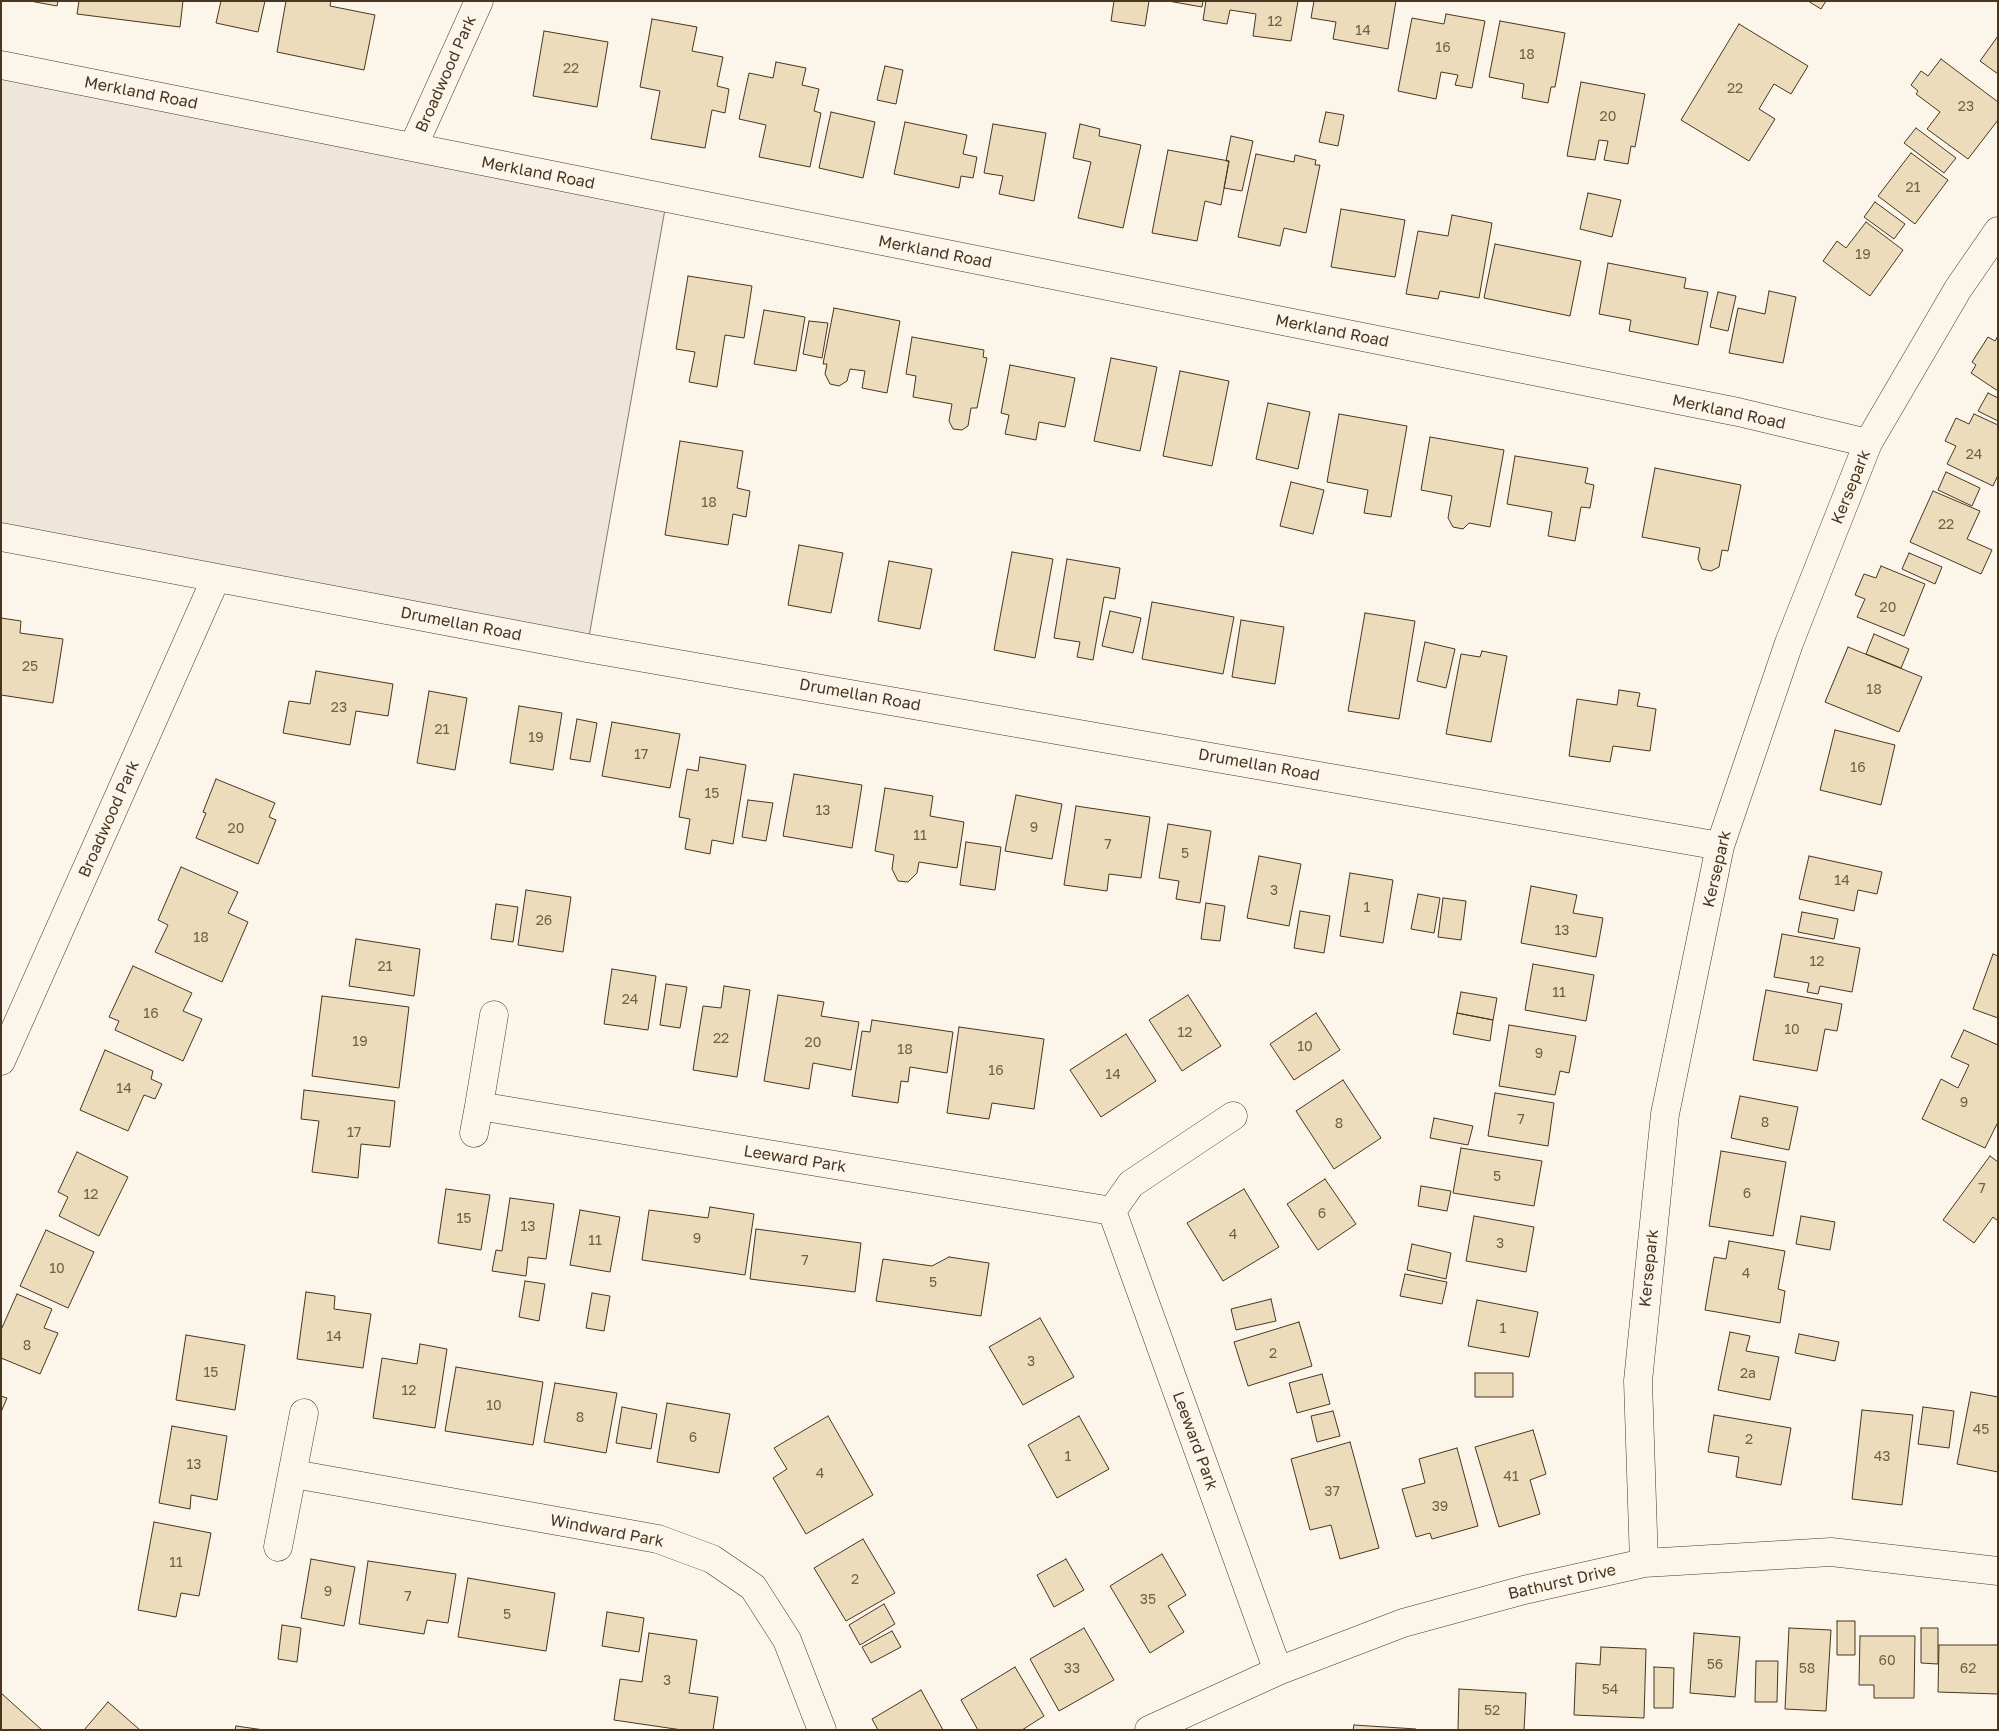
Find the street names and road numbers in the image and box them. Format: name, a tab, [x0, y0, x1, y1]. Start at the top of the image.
street label: Broadwood Park	[412, 13, 480, 135]
street label: Merkland Road	[83, 73, 199, 113]
street label: Merkland Road	[480, 153, 596, 193]
street label: Merkland Road	[877, 232, 993, 272]
street label: Merkland Road	[1274, 311, 1390, 351]
street label: Merkland Road	[1671, 391, 1787, 433]
street label: Kersepark	[1827, 447, 1875, 527]
street label: Drumellan Road	[399, 603, 523, 645]
street label: Drumellan Road	[798, 675, 922, 715]
street label: Drumellan Road	[1197, 745, 1321, 785]
street label: Broadwood Park	[75, 758, 143, 880]
street label: Kersepark	[1699, 829, 1735, 909]
street label: Leeward Park	[742, 1141, 848, 1177]
street label: Kersepark	[1635, 1228, 1663, 1308]
street label: Leeward Park	[1168, 1389, 1222, 1493]
street label: Windward Park	[548, 1511, 666, 1551]
street label: Bathurst Drive	[1506, 1560, 1618, 1604]

